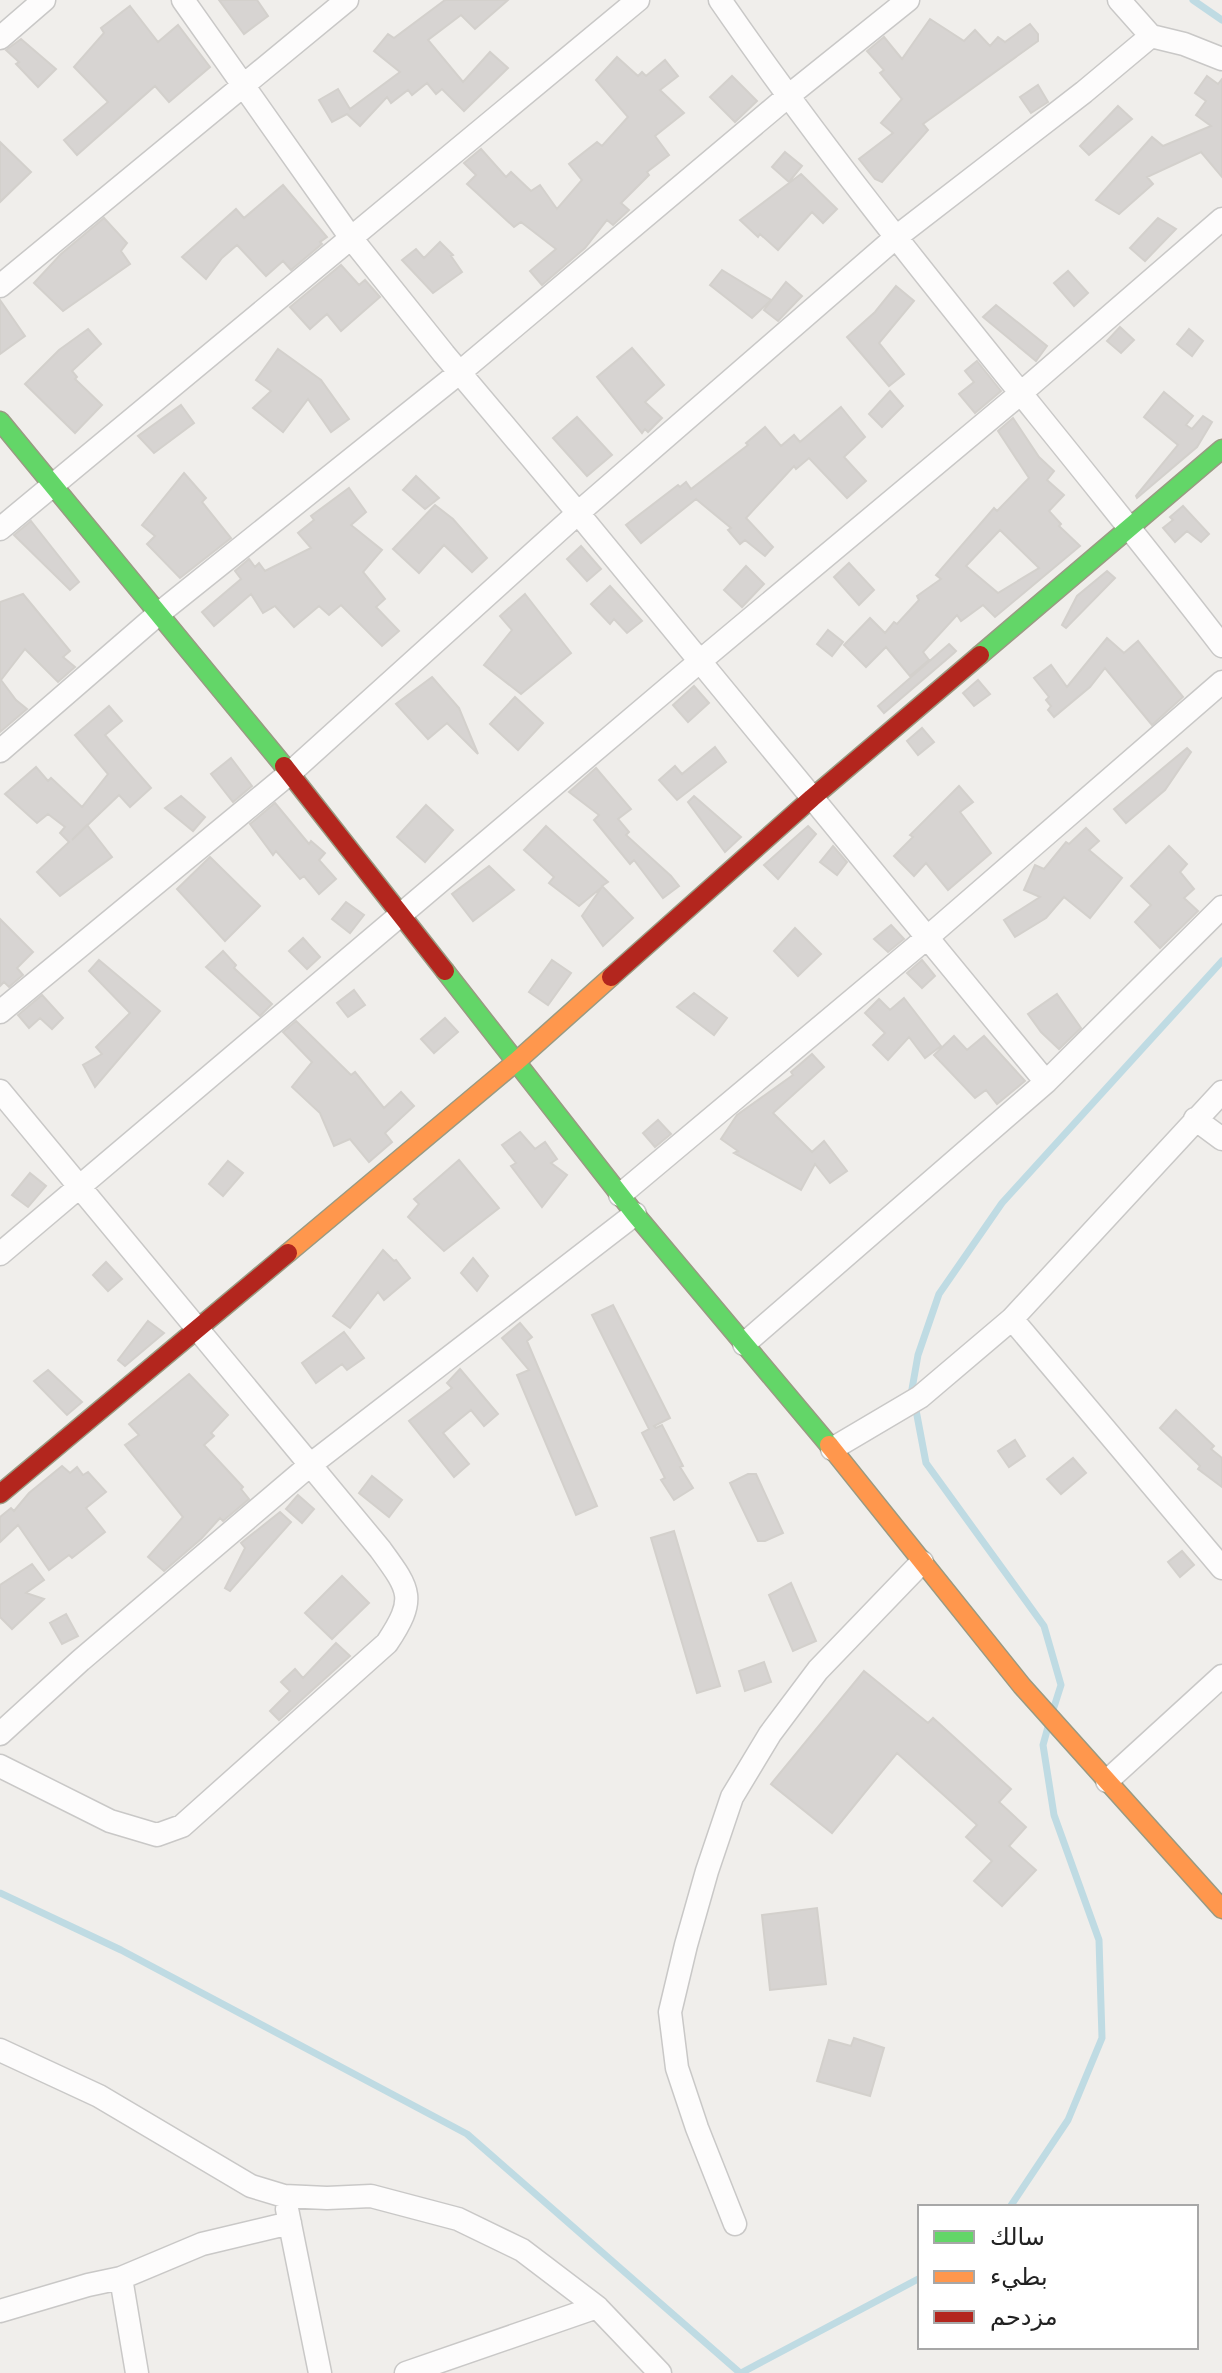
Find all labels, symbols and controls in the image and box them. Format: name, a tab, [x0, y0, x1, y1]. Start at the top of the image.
legend	[918, 2205, 1198, 2349]
text: سالك	[990, 2223, 1045, 2251]
text: بطيء	[990, 2263, 1048, 2291]
text: مزدحم	[990, 2303, 1058, 2331]

